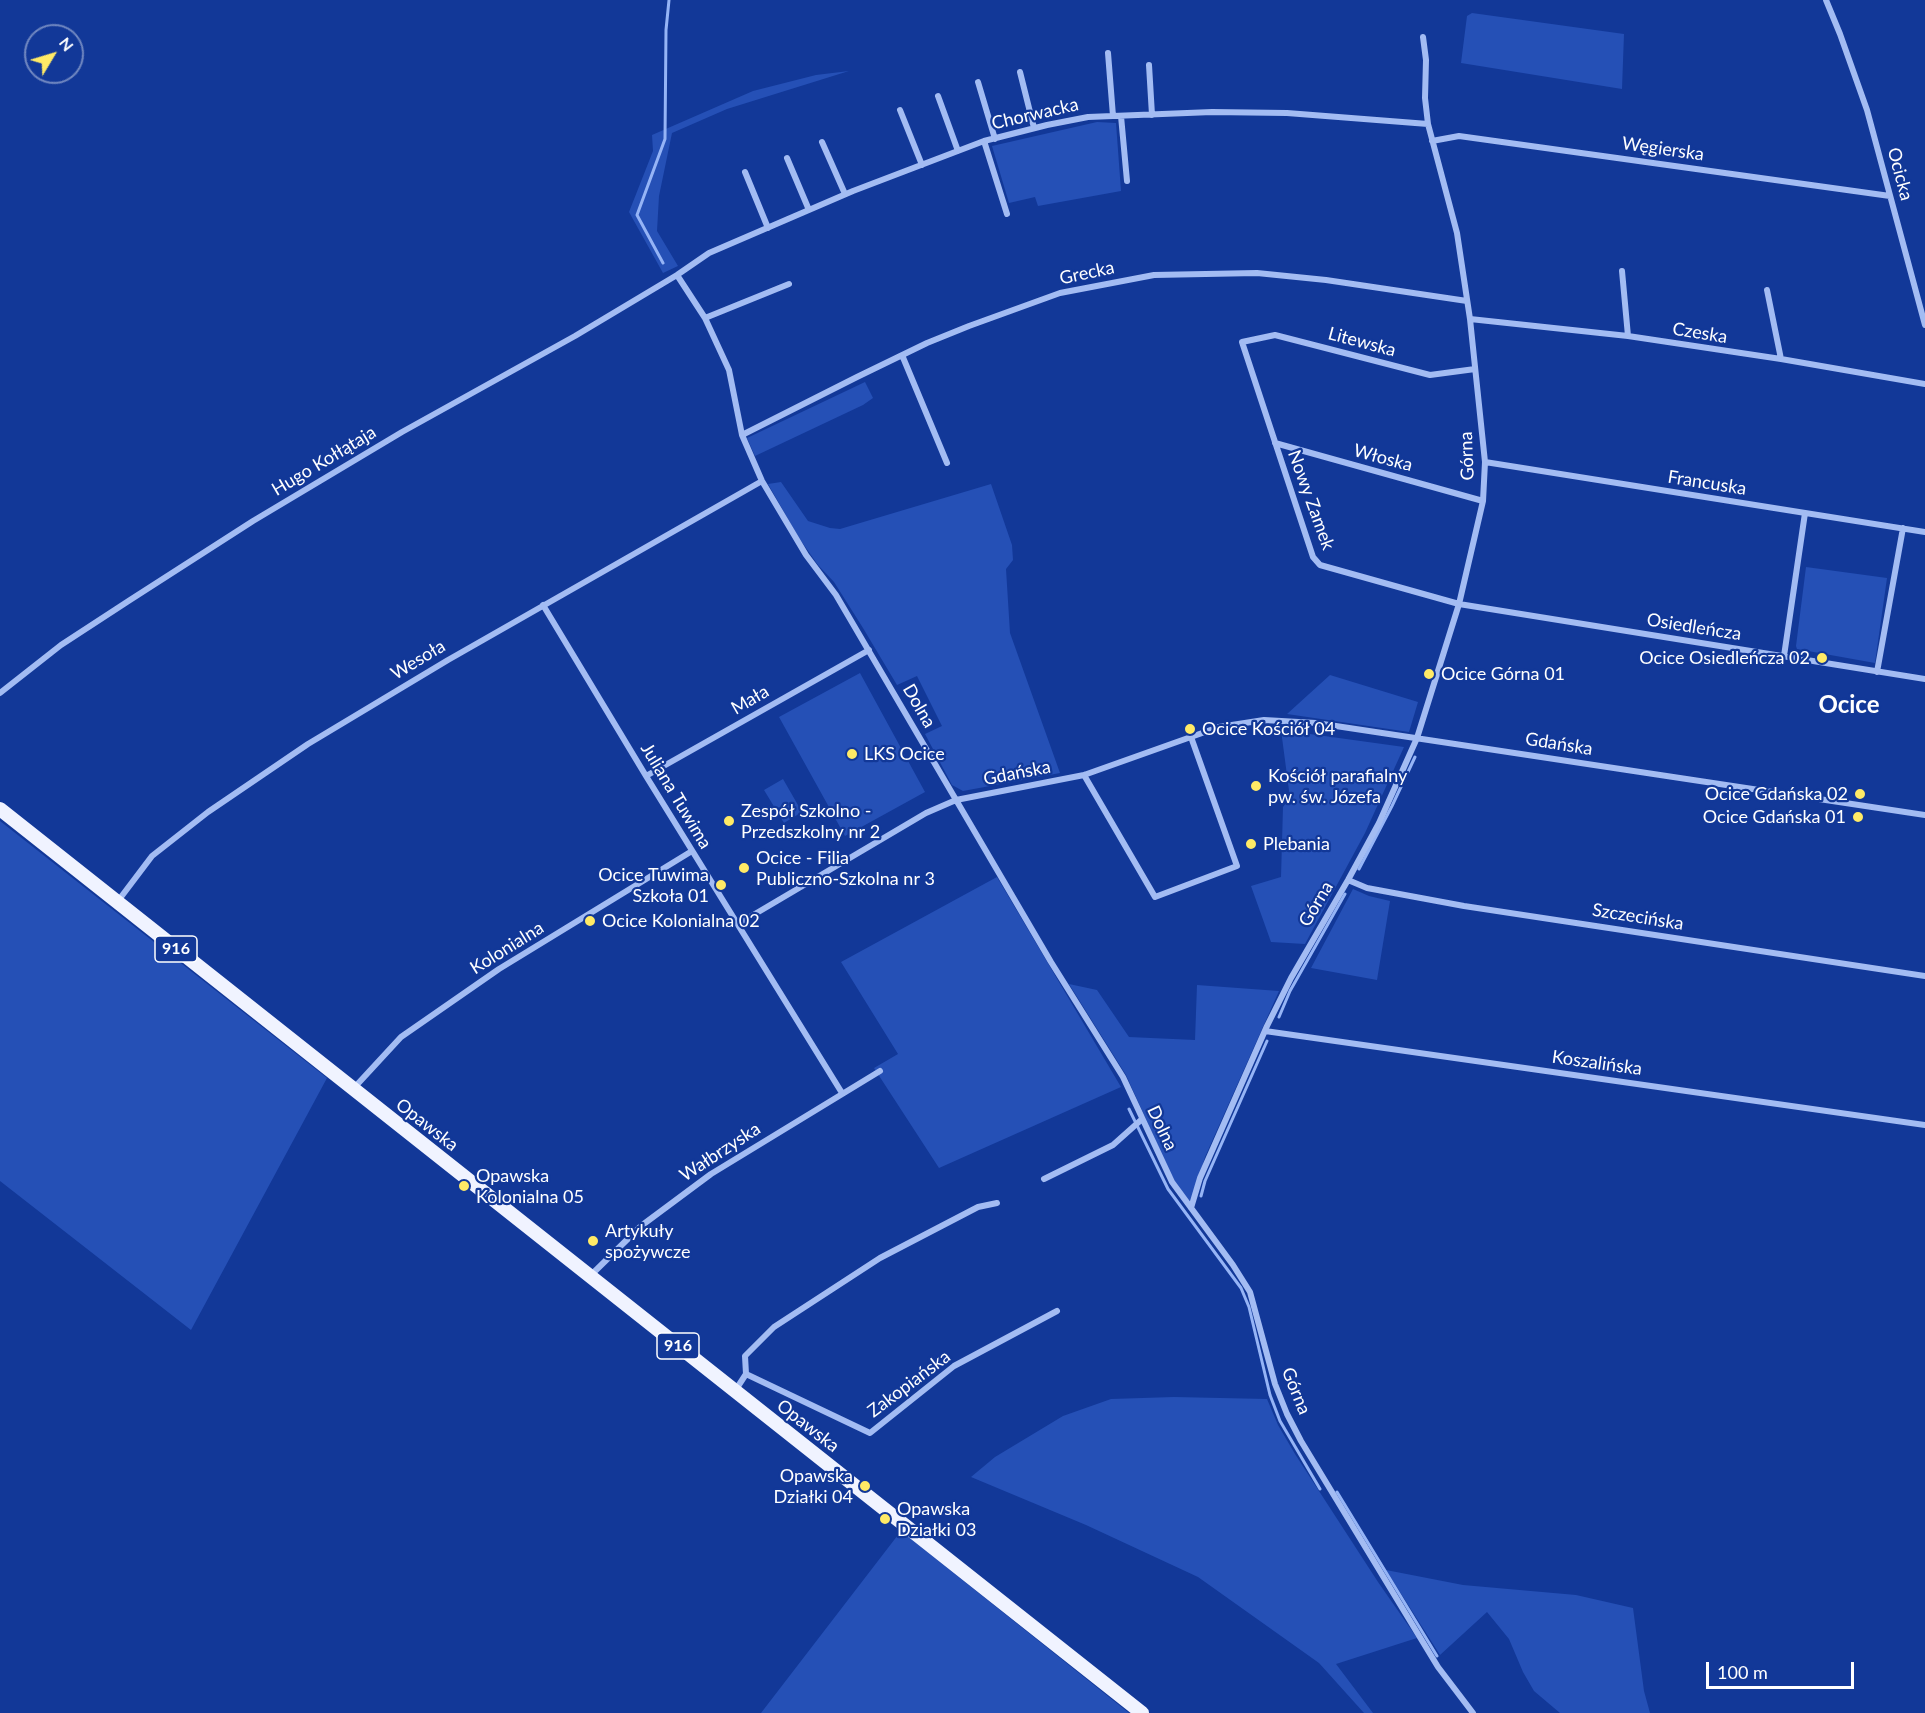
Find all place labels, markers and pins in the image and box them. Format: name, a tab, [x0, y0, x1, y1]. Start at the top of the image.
place label: Ocice Osiedleńcza 02	[1639, 647, 1810, 669]
marker: Ocice Osiedleńcza 02	[1815, 651, 1829, 665]
place label: Ocice Górna 01	[1441, 663, 1565, 685]
marker: Ocice Górna 01	[1422, 667, 1436, 681]
place label: Ocice Kościół 04	[1202, 718, 1335, 740]
marker: Ocice Kościół 04	[1183, 722, 1197, 736]
place label: LKS Ocice	[864, 743, 945, 765]
marker: LKS Ocice	[845, 747, 859, 761]
place label: Kościół parafialny pw. św. Józefa	[1268, 765, 1407, 808]
marker: Kościół parafialny pw. św. Józefa	[1249, 779, 1263, 793]
place label: Ocice Gdańska 02	[1705, 783, 1848, 805]
marker: Ocice Gdańska 02	[1853, 787, 1867, 801]
place label: Zespół Szkolno - Przedszkolny nr 2	[741, 800, 880, 842]
place label: Ocice Gdańska 01	[1703, 806, 1846, 828]
marker: Ocice Gdańska 01	[1851, 810, 1865, 824]
marker: Zespół Szkolno - Przedszkolny nr 2	[722, 814, 736, 828]
place label: Plebania	[1263, 833, 1330, 855]
marker: Plebania	[1244, 837, 1258, 851]
place label: Ocice - Filia Publiczno-Szkolna nr 3	[756, 847, 935, 890]
marker: Ocice - Filia Publiczno-Szkolna nr 3	[737, 861, 751, 875]
place label: Ocice Tuwima Szkoła 01	[598, 864, 709, 906]
marker: Ocice Tuwima Szkoła 01	[714, 878, 728, 892]
place label: Ocice Kolonialna 02	[602, 910, 760, 932]
marker: Ocice Kolonialna 02	[583, 914, 597, 928]
place label: Opawska Kolonialna 05	[476, 1165, 584, 1208]
marker: Opawska Kolonialna 05	[457, 1179, 471, 1193]
place label: Artykuły spożywcze	[605, 1220, 690, 1262]
marker: Artykuły spożywcze	[586, 1234, 600, 1248]
place label: Opawska Działki 04	[774, 1465, 853, 1508]
marker: Opawska Działki 04	[858, 1479, 872, 1493]
place label: Opawska Działki 03	[897, 1498, 976, 1540]
marker: Opawska Działki 03	[878, 1512, 892, 1526]

